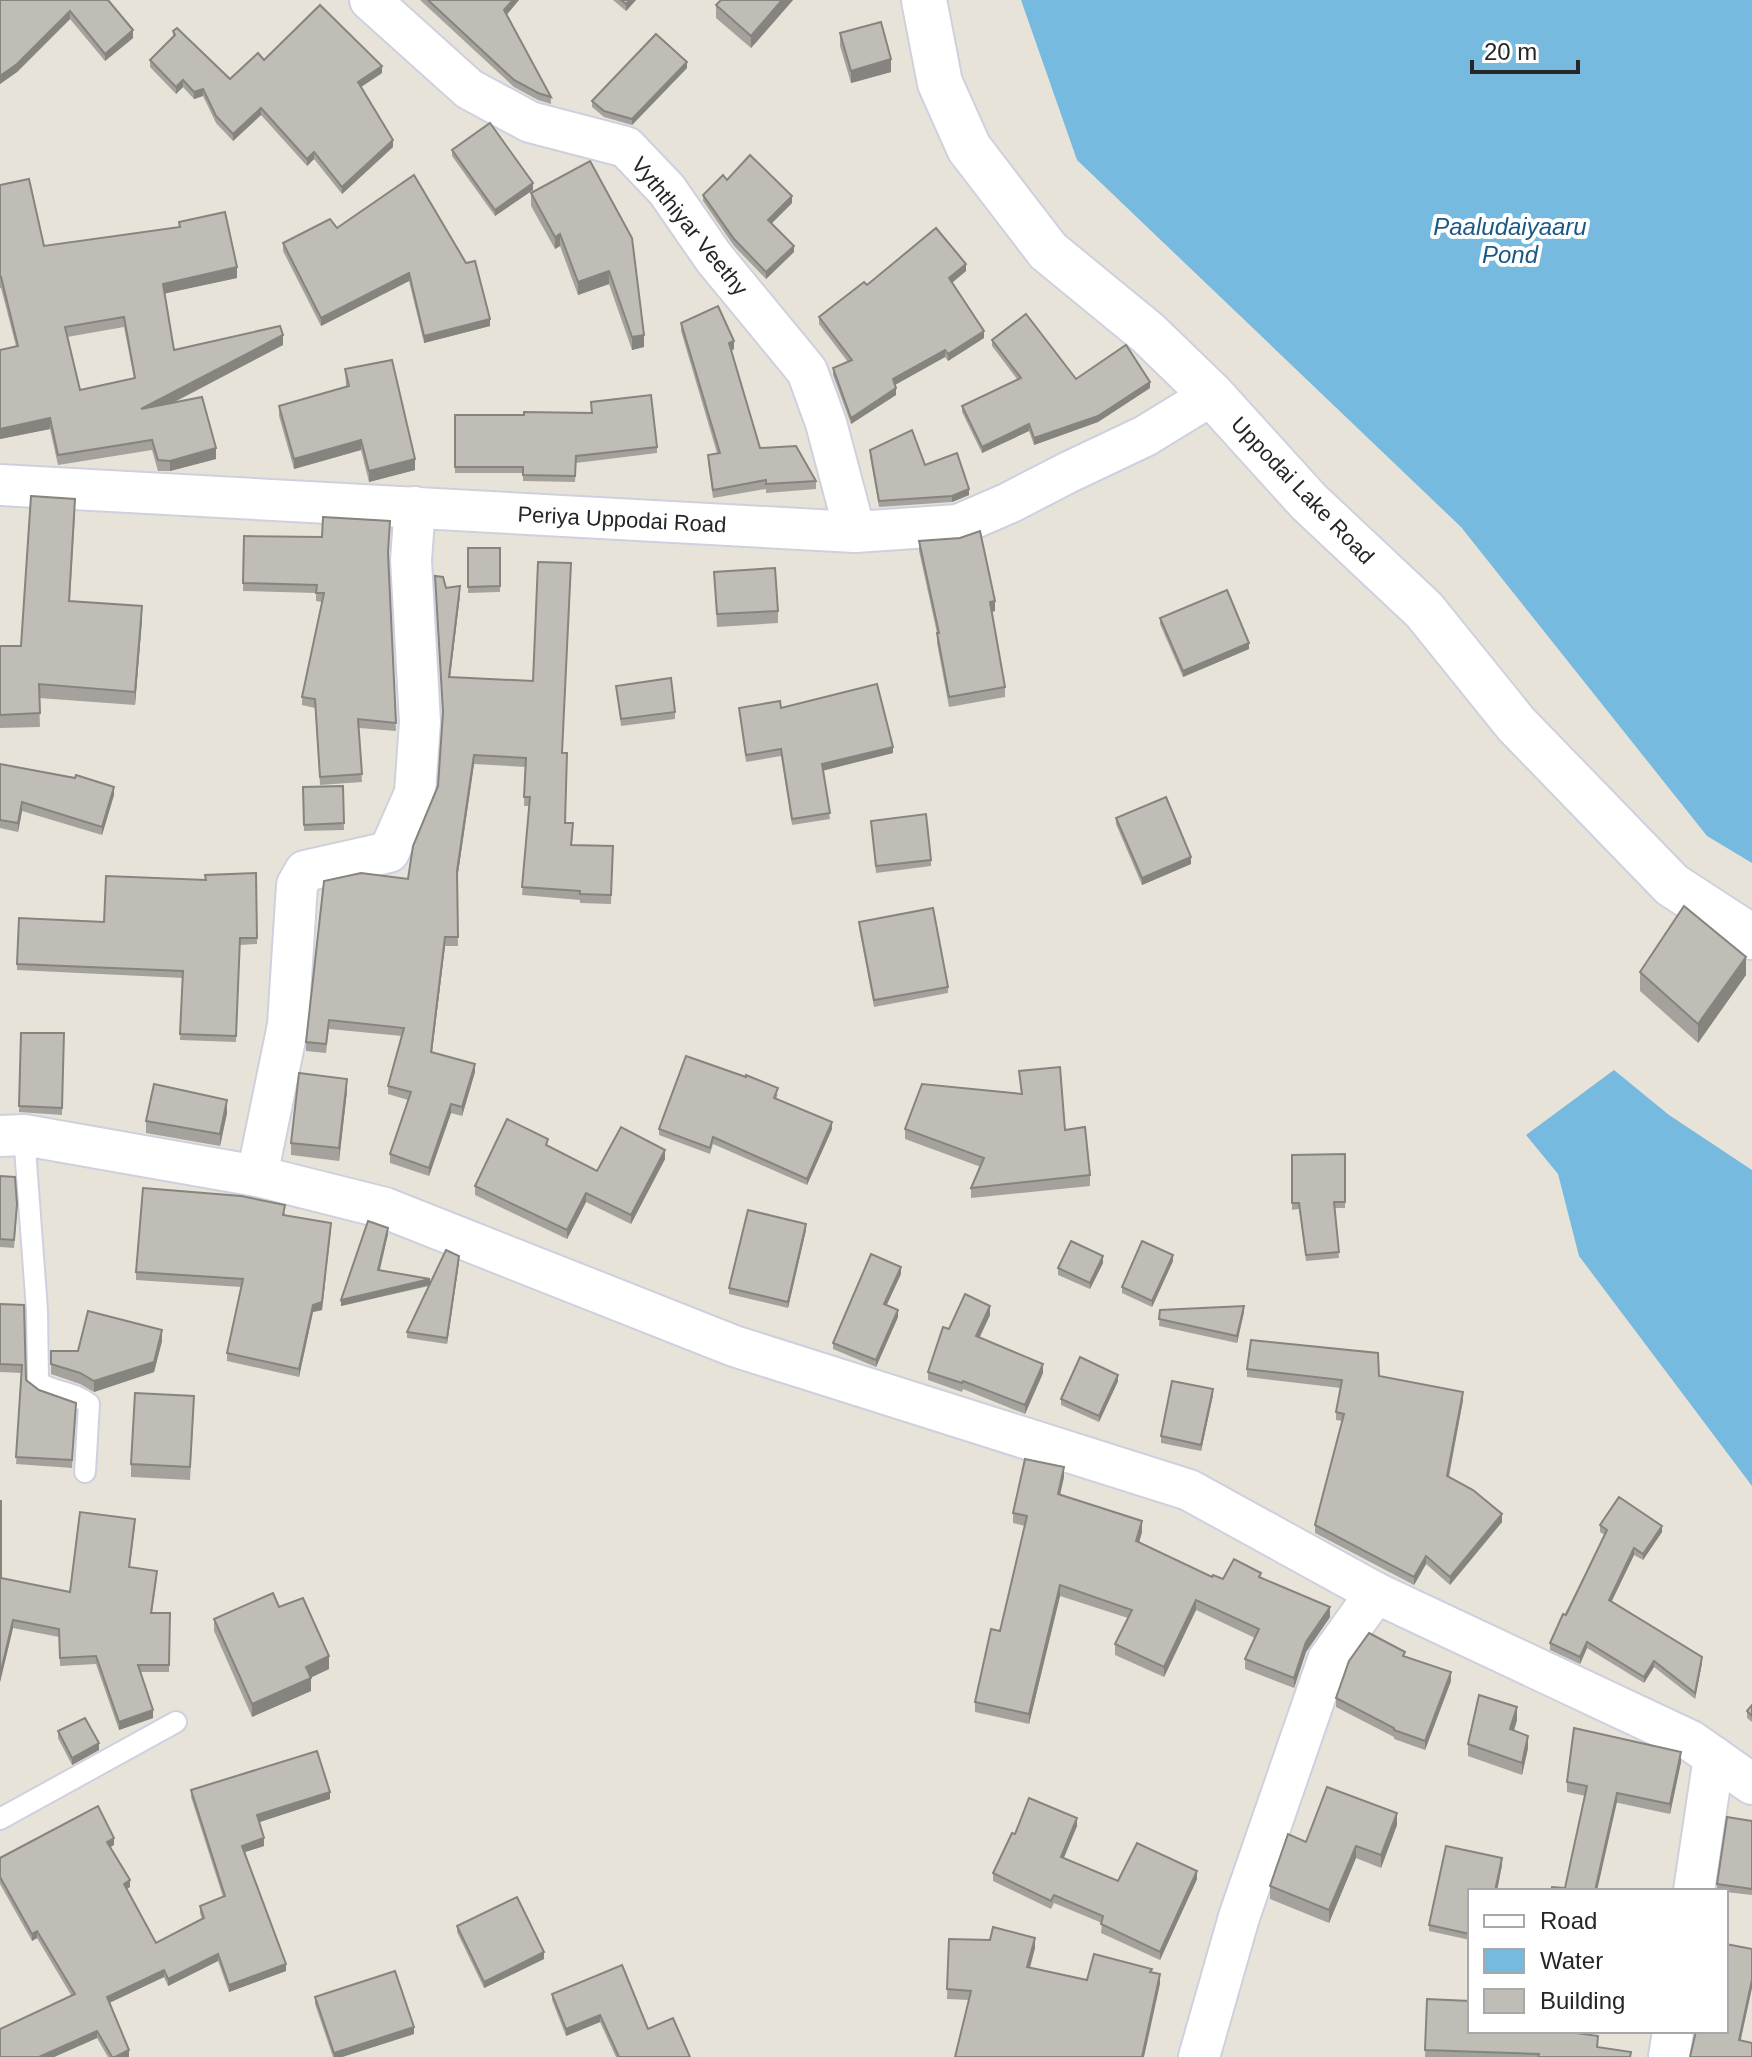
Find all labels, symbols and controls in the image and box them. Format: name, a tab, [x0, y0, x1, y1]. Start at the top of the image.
scale bar	[1472, 24, 1578, 74]
text: 20 m	[1484, 38, 1537, 65]
street label: Vyththiyar Veethy	[626, 152, 753, 300]
water label: Paaludaiyaaru Pond	[1433, 213, 1587, 268]
street label: Uppodai Lake Road	[1226, 412, 1379, 569]
street label: Periya Uppodai Road	[517, 502, 727, 537]
legend	[1468, 1889, 1728, 2033]
text: Road	[1540, 1907, 1597, 1934]
text: Water	[1540, 1947, 1603, 1974]
text: Building	[1540, 1987, 1625, 2014]

